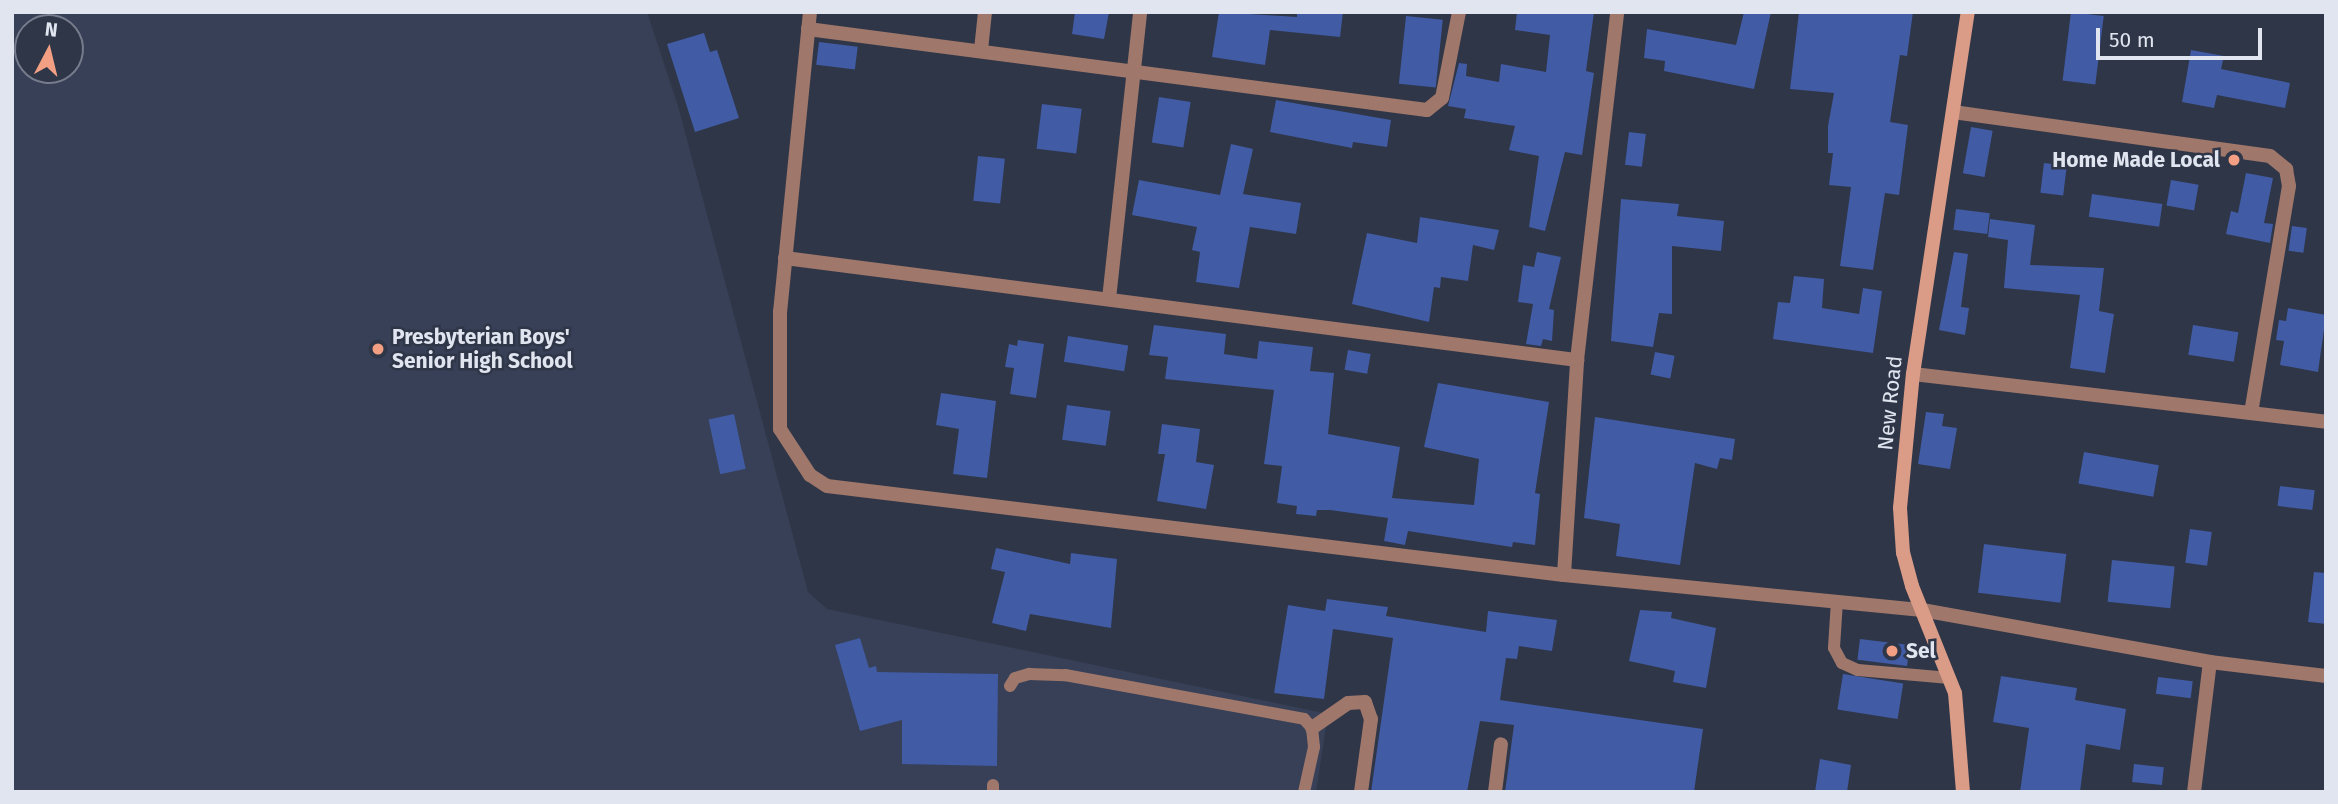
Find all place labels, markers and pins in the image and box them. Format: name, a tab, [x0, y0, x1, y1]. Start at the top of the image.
place label: Home Made Local	[2052, 147, 2220, 173]
marker: Home Made Local	[2226, 152, 2242, 168]
place label: Presbyterian Boys' Senior High School	[392, 324, 573, 374]
marker: Presbyterian Boys' Senior High School	[370, 341, 386, 357]
place label: Sel	[1906, 638, 1936, 664]
marker: Sel	[1884, 643, 1900, 659]

